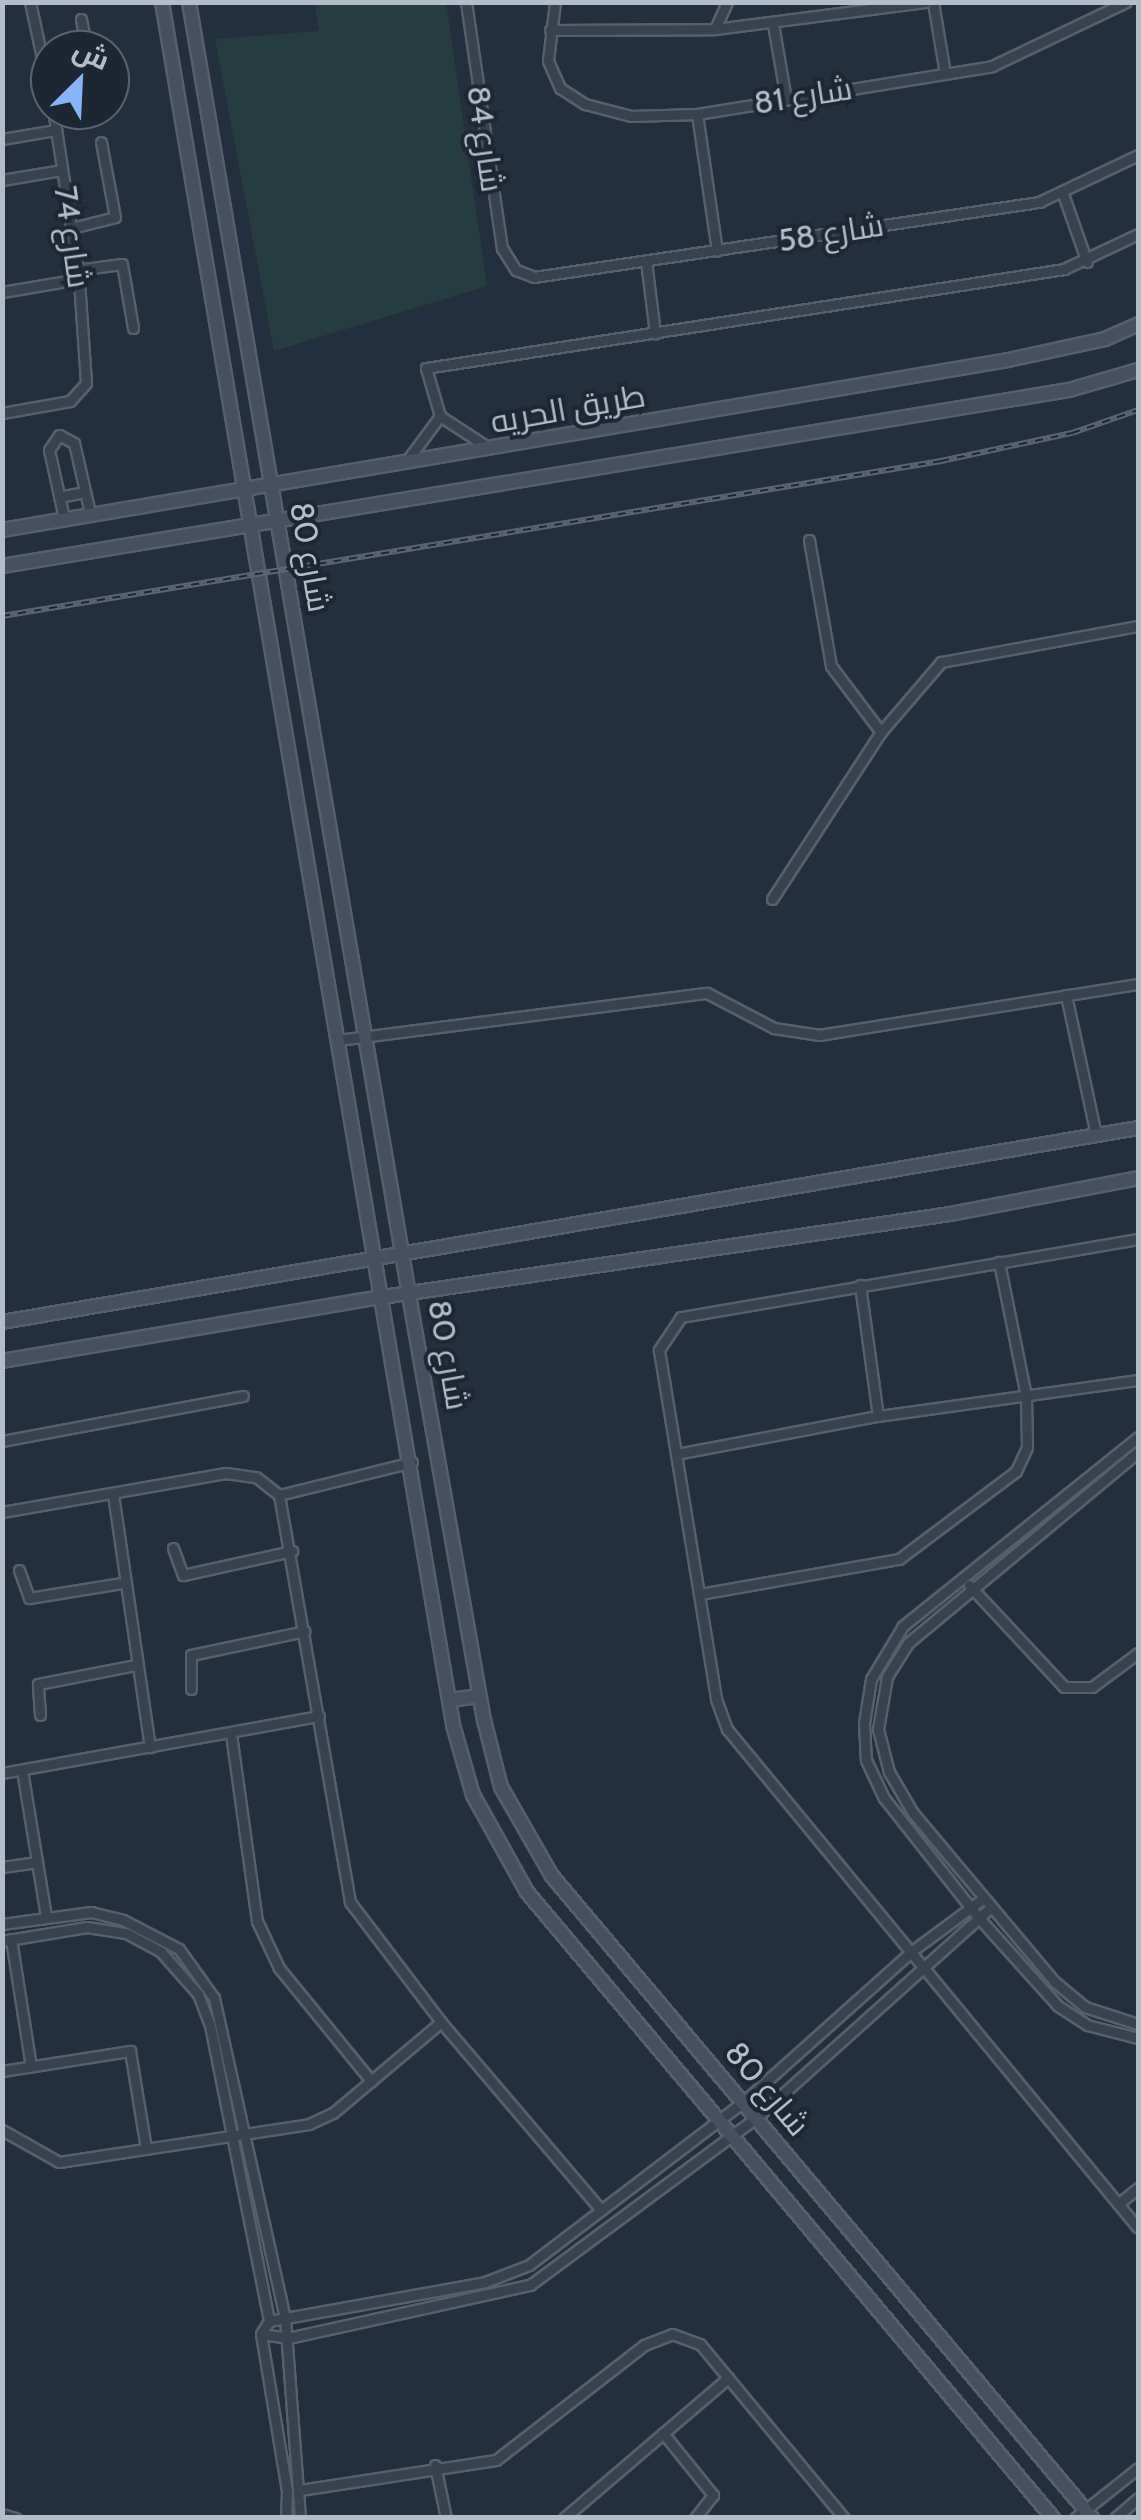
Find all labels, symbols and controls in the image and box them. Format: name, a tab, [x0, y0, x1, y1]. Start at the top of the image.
north arrow	[30, 30, 130, 130]
text: ش	[68, 32, 115, 77]
street label: شارع 81	[751, 69, 855, 123]
street label: شارع 84	[459, 83, 511, 195]
street label: شارع 74	[46, 183, 98, 291]
street label: شارع 58	[776, 206, 886, 260]
street label: طريق الحريه	[488, 377, 648, 441]
street label: شارع 80	[281, 499, 339, 615]
street label: شارع 80	[419, 1297, 477, 1413]
street label: شارع 80	[717, 2034, 817, 2144]

